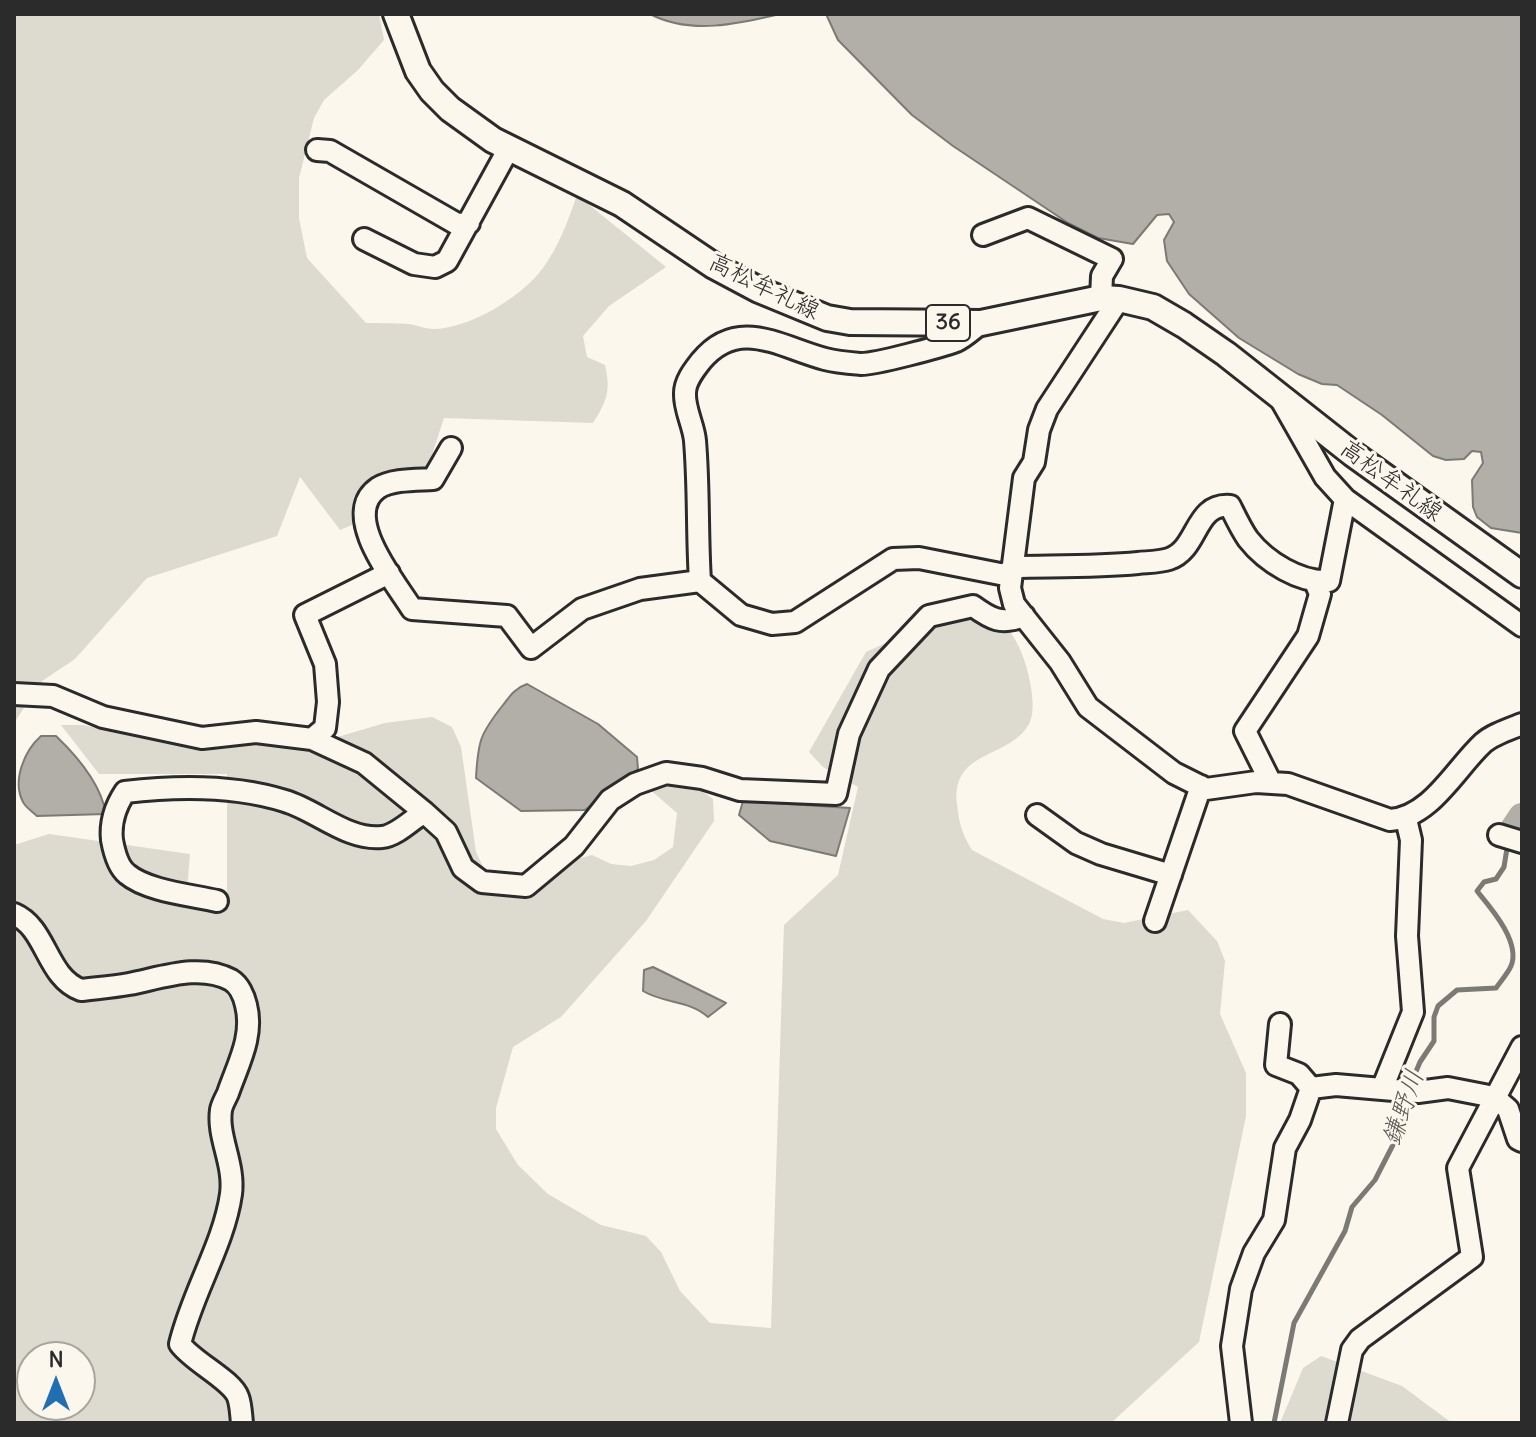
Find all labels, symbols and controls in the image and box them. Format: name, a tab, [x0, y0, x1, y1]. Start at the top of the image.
street label: 高松牟礼線	[704, 248, 824, 326]
road number: 36	[926, 305, 970, 341]
street label: 高松牟礼線	[1334, 434, 1448, 528]
water label: 鎌野川	[1377, 1066, 1431, 1150]
north arrow	[16, 1341, 96, 1421]
text: N	[48, 1345, 64, 1373]

